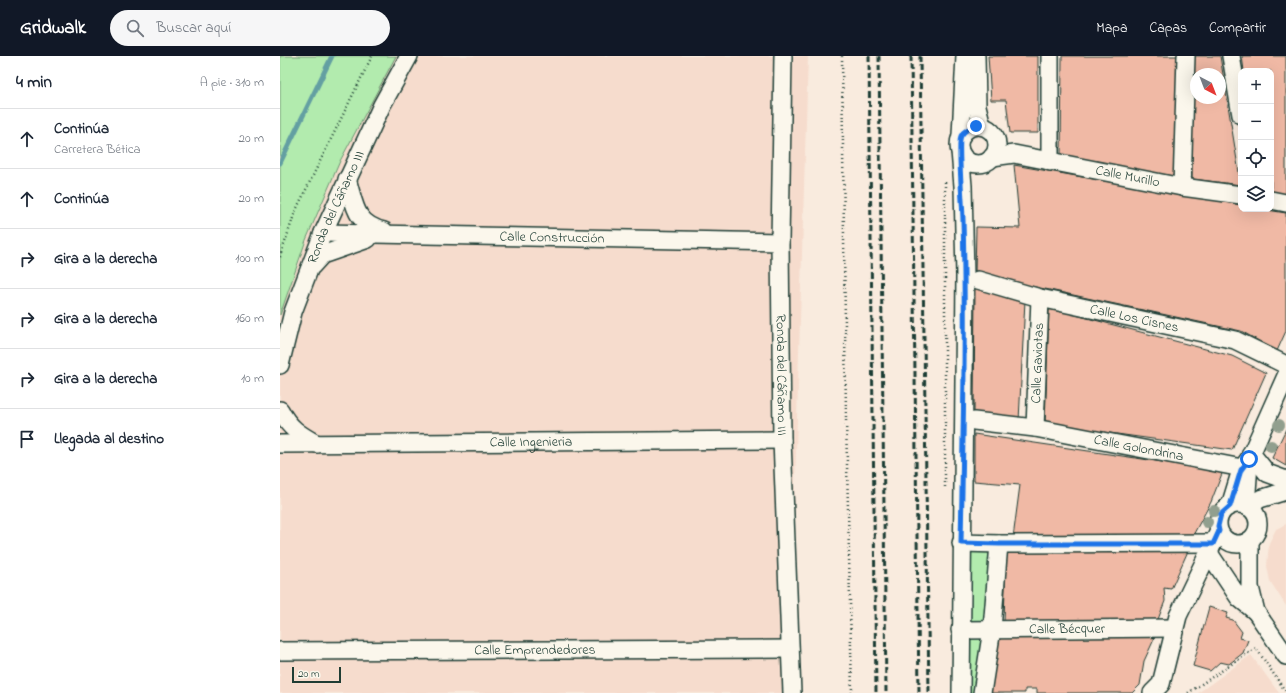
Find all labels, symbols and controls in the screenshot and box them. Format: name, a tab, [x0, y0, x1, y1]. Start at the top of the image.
search box	[110, 10, 390, 46]
text: Gridwalk	[20, 15, 86, 42]
icon: search	[124, 17, 146, 39]
text: Buscar aquí	[156, 17, 231, 39]
text: Mapa	[1096, 18, 1128, 39]
text: Capas	[1150, 18, 1187, 39]
text: Compartir	[1209, 18, 1266, 39]
north arrow	[1190, 68, 1226, 104]
map controls	[1238, 68, 1274, 212]
button: +	[1238, 68, 1274, 104]
text: 4 min	[16, 70, 52, 95]
text: A pie · 310 m	[200, 73, 264, 92]
button: −	[1238, 104, 1274, 140]
route end	[967, 117, 985, 135]
text: Continúa	[54, 118, 109, 140]
icon: ahead	[16, 128, 38, 150]
text: 20 m	[239, 129, 264, 148]
text: Carretera Bética	[54, 140, 141, 159]
button: locate	[1238, 140, 1274, 176]
street label: Ronda del Cáñamo III	[302, 147, 370, 267]
street label: Calle Murillo	[1094, 160, 1162, 193]
button: layers	[1238, 176, 1274, 212]
icon: ahead	[16, 188, 38, 210]
text: Continúa	[54, 188, 109, 210]
text: 20 m	[239, 189, 264, 208]
street label: Calle Construcción	[499, 226, 605, 249]
icon: right	[16, 248, 38, 270]
text: Gira a la derecha	[54, 248, 157, 270]
text: 100 m	[235, 249, 264, 268]
street label: Calle Los Cisnes	[1088, 299, 1181, 338]
icon: right	[16, 308, 38, 330]
text: Gira a la derecha	[54, 308, 157, 330]
text: 160 m	[235, 309, 264, 328]
street label: Ronda del Cáñamo III	[770, 314, 792, 436]
street label: Calle Gaviotas	[1025, 322, 1050, 404]
icon: right	[16, 368, 38, 390]
text: Gira a la derecha	[54, 368, 157, 390]
text: 10 m	[241, 369, 264, 388]
icon: arrive	[16, 428, 38, 450]
text: Llegada al destino	[54, 428, 164, 450]
street label: Calle Golondrina	[1092, 429, 1185, 467]
street label: Calle Ingenieria	[490, 431, 572, 454]
route start	[1240, 450, 1258, 468]
street label: Calle Bécquer	[1029, 618, 1106, 640]
street label: Calle Emprendedores	[474, 639, 596, 661]
scale bar	[292, 665, 341, 684]
text: 20 m	[298, 666, 320, 682]

